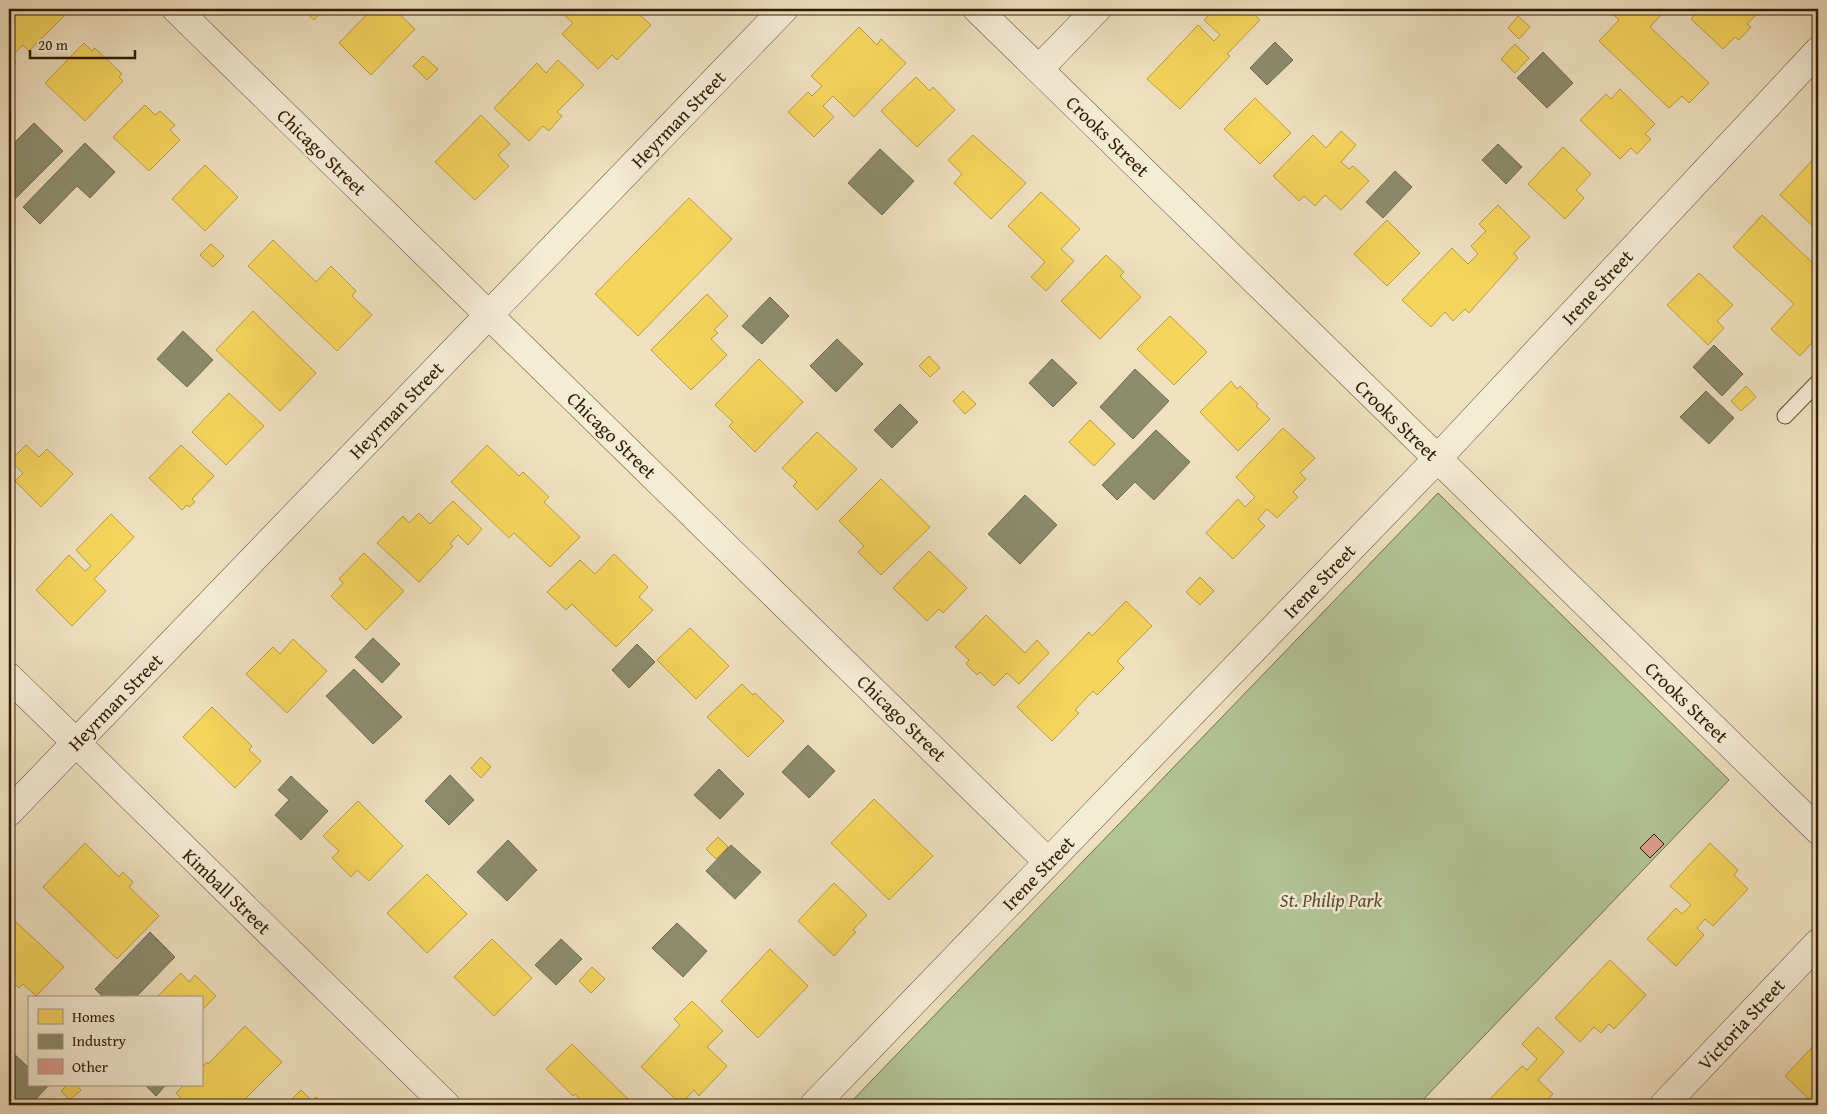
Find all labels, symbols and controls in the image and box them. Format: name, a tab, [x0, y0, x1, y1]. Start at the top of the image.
scale bar	[30, 28, 135, 60]
text: 20 m	[38, 34, 69, 55]
street label: Heyrman Street	[624, 64, 732, 174]
street label: Crooks Street	[1060, 89, 1156, 183]
street label: Chicago Street	[271, 102, 373, 202]
street label: Irene Street	[1555, 243, 1640, 331]
street label: Heyrman Street	[342, 355, 450, 465]
street label: Crooks Street	[1349, 373, 1445, 467]
street label: Chicago Street	[561, 385, 663, 485]
street label: Irene Street	[1276, 537, 1362, 625]
street label: Heyrman Street	[61, 647, 169, 757]
street label: Crooks Street	[1639, 655, 1735, 749]
street label: Chicago Street	[851, 668, 953, 768]
street label: Irene Street	[995, 829, 1081, 917]
street label: Kimball Street	[176, 841, 278, 941]
park label: St. Philip Park	[1280, 886, 1383, 914]
street label: Victoria Street	[1691, 971, 1791, 1076]
legend	[28, 996, 202, 1086]
text: Homes	[72, 1006, 115, 1027]
text: Industry	[72, 1030, 127, 1051]
text: Other	[72, 1056, 108, 1077]

